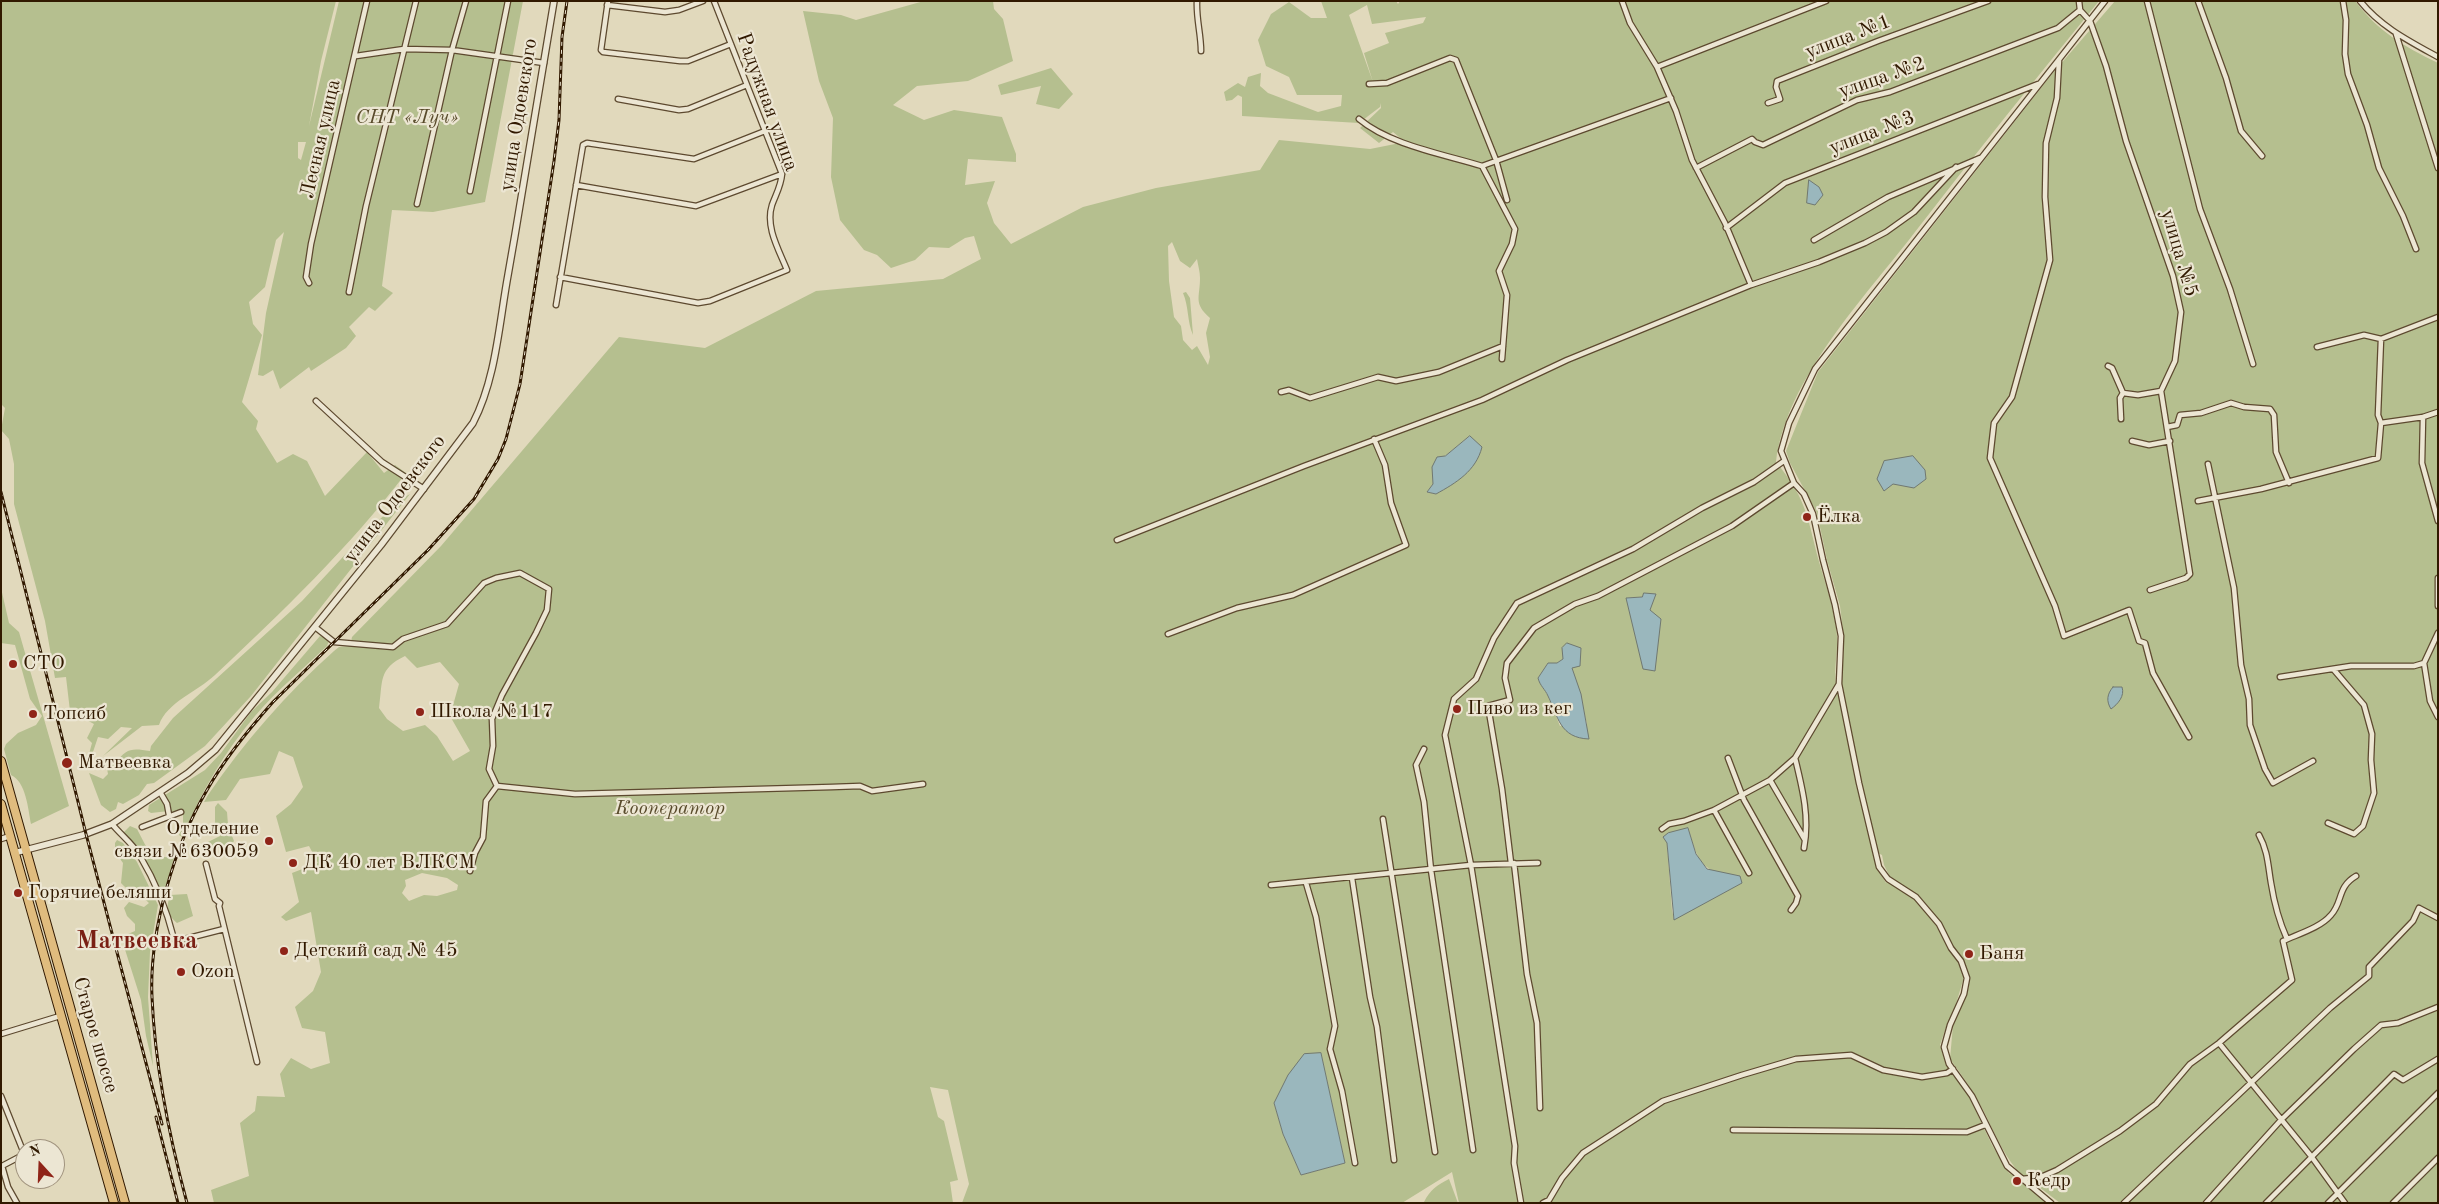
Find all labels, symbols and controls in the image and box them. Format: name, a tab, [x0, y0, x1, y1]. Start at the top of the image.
street label: улица №1	[1802, 10, 1894, 64]
street label: Радужная улица	[731, 29, 803, 175]
street label: улица Одоевского	[495, 37, 543, 193]
street label: улица №2	[1836, 52, 1928, 104]
street label: Лесная улица	[296, 77, 346, 201]
park label: СНТ «Луч»	[355, 106, 459, 130]
street label: улица №3	[1826, 106, 1918, 160]
street label: улица №5	[2155, 207, 2203, 299]
street label: улица Одоевского	[339, 430, 451, 568]
place label: Ёлка	[1817, 505, 1861, 529]
marker: Ёлка	[1801, 511, 1813, 523]
place label: СТО	[23, 652, 65, 676]
marker: СТО	[7, 658, 19, 670]
place label: Пиво из кег	[1467, 697, 1572, 721]
place label: Школа №117	[430, 700, 554, 724]
place label: Топсиб	[43, 702, 106, 726]
marker: Пиво из кег	[1451, 703, 1463, 715]
marker: Школа №117	[414, 706, 426, 718]
marker: Топсиб	[27, 708, 39, 720]
place label: Матвеевка	[78, 751, 172, 775]
marker: Матвеевка	[60, 756, 74, 770]
park label: Кооператор	[615, 797, 725, 821]
place label: Отделение связи №630059	[114, 817, 259, 864]
marker: Отделение связи №630059	[263, 835, 275, 847]
place label: ДК 40 лет ВЛКСМ	[303, 851, 475, 875]
marker: ДК 40 лет ВЛКСМ	[287, 857, 299, 869]
place label: Горячие беляши	[28, 881, 171, 905]
marker: Горячие беляши	[12, 887, 24, 899]
district label: Матвеевка	[76, 926, 198, 956]
place label: Детский сад № 45	[294, 939, 457, 963]
place label: Баня	[1979, 942, 2024, 966]
marker: Детский сад № 45	[278, 945, 290, 957]
marker: Баня	[1963, 948, 1975, 960]
place label: Ozon	[191, 960, 235, 984]
marker: Ozon	[175, 966, 187, 978]
street label: Старое шоссе	[67, 974, 123, 1096]
north arrow	[15, 1139, 65, 1189]
text: N	[28, 1142, 43, 1159]
place label: Кедр	[2027, 1169, 2071, 1193]
marker: Кедр	[2011, 1175, 2023, 1187]

